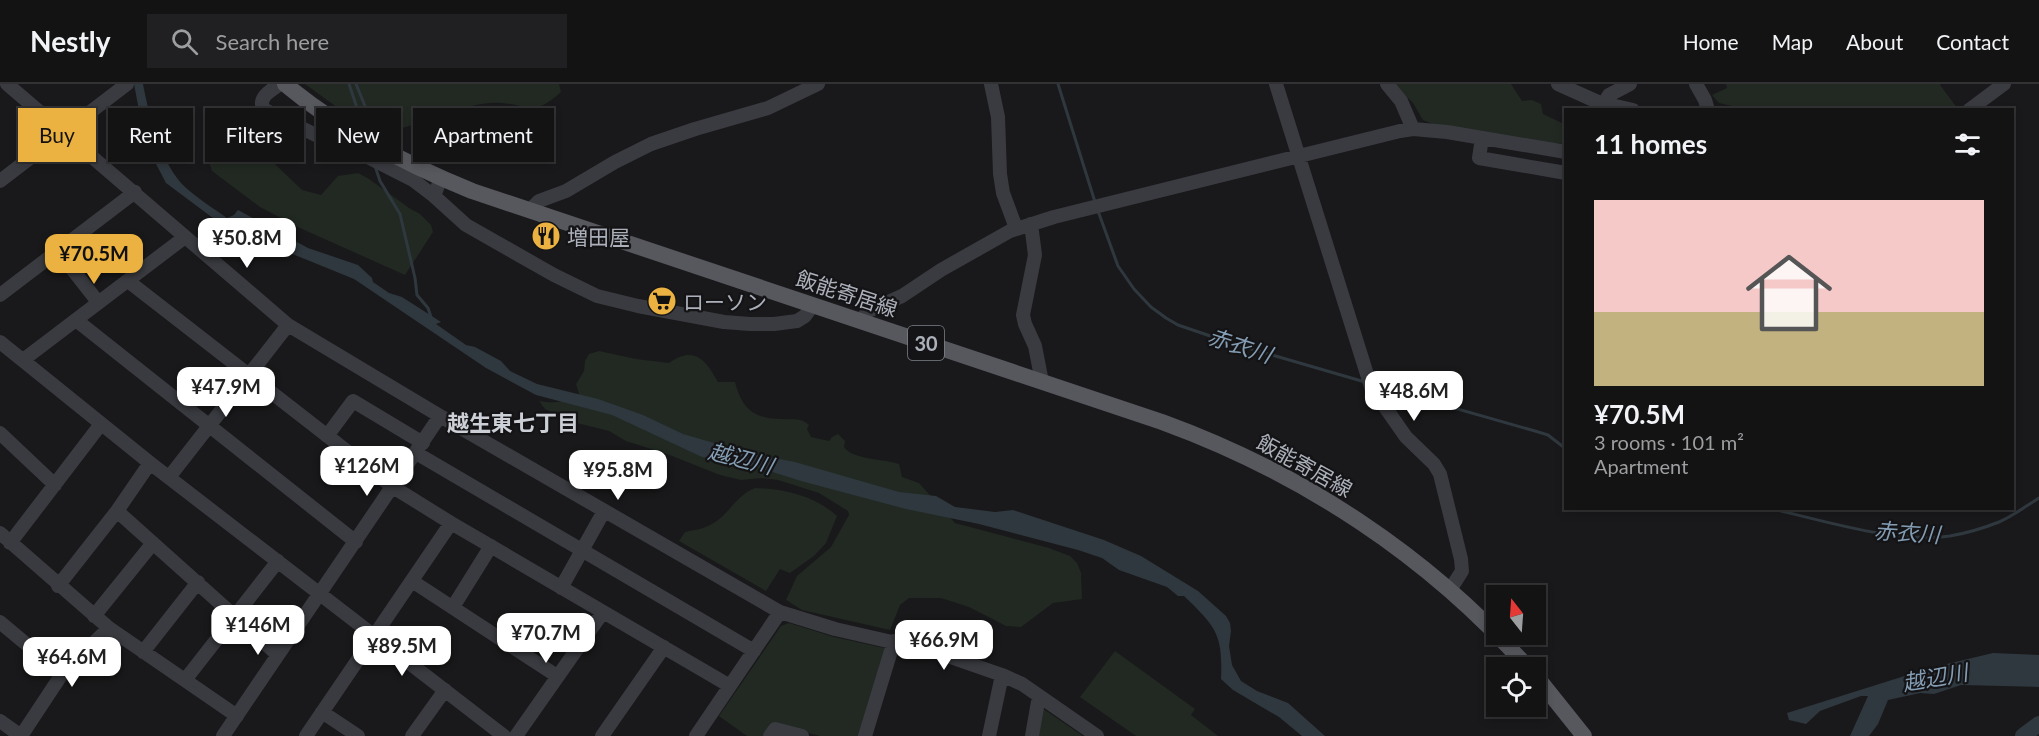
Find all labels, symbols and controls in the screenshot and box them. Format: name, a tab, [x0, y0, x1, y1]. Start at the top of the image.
search box	[147, 14, 567, 68]
text: Nestly	[30, 24, 111, 58]
icon: search	[168, 25, 201, 58]
text: Search here	[216, 28, 329, 55]
text: Home	[1683, 29, 1739, 54]
text: Map	[1772, 29, 1813, 54]
text: About	[1846, 29, 1903, 54]
text: Contact	[1936, 29, 2009, 54]
chip: Buy	[18, 108, 96, 162]
chip: Rent	[108, 108, 193, 162]
chip: Filters	[205, 108, 304, 162]
chip: New	[316, 108, 401, 162]
chip: Apartment	[413, 108, 554, 162]
text: 11 homes	[1594, 128, 1707, 160]
icon: filters	[1951, 128, 1984, 161]
pin: ¥50.8M	[198, 218, 296, 269]
restaurant icon: 増田屋	[530, 220, 562, 252]
place label: 増田屋	[567, 224, 630, 249]
text: ¥50.8M	[212, 225, 282, 249]
pin: ¥70.5M	[45, 234, 143, 285]
icon: home	[1735, 239, 1843, 347]
text: ¥70.5M	[59, 241, 129, 265]
street label: 飯能寄居線	[793, 265, 901, 321]
supermarket icon: ローソン	[646, 285, 678, 317]
place label: ローソン	[683, 289, 767, 314]
water label: 赤衣川	[1204, 322, 1277, 369]
road number: 30	[908, 326, 944, 360]
pin: ¥47.9M	[177, 367, 275, 418]
pin: ¥48.6M	[1365, 371, 1463, 422]
text: ¥47.9M	[191, 374, 261, 398]
text: ¥48.6M	[1379, 378, 1449, 402]
text: ¥70.5M	[1594, 398, 1685, 430]
district label: 越生東七丁目	[447, 409, 579, 436]
street label: 飯能寄居線	[1253, 429, 1357, 501]
text: 3 rooms · 101 m²	[1594, 430, 1744, 454]
water label: 越辺川	[706, 437, 778, 480]
pin: ¥126M	[325, 446, 409, 497]
pin: ¥95.8M	[569, 450, 667, 501]
text: ¥126M	[334, 453, 400, 477]
text: Apartment	[1594, 454, 1688, 478]
text: ¥95.8M	[583, 457, 653, 481]
water label: 赤衣川	[1873, 516, 1943, 548]
north arrow	[1486, 585, 1546, 645]
map controls	[1486, 585, 1546, 717]
pin: ¥146M	[216, 605, 300, 656]
text: ¥146M	[225, 612, 291, 636]
pin: ¥70.7M	[497, 613, 595, 664]
text: ¥70.7M	[511, 620, 581, 644]
pin: ¥66.9M	[895, 620, 993, 671]
pin: ¥89.5M	[353, 626, 451, 677]
text: ¥66.9M	[909, 627, 979, 651]
text: ¥89.5M	[367, 633, 437, 657]
pin: ¥64.6M	[23, 637, 121, 688]
text: ¥64.6M	[37, 644, 107, 668]
button: locate	[1486, 657, 1546, 717]
water label: 越辺川	[1900, 658, 1972, 696]

